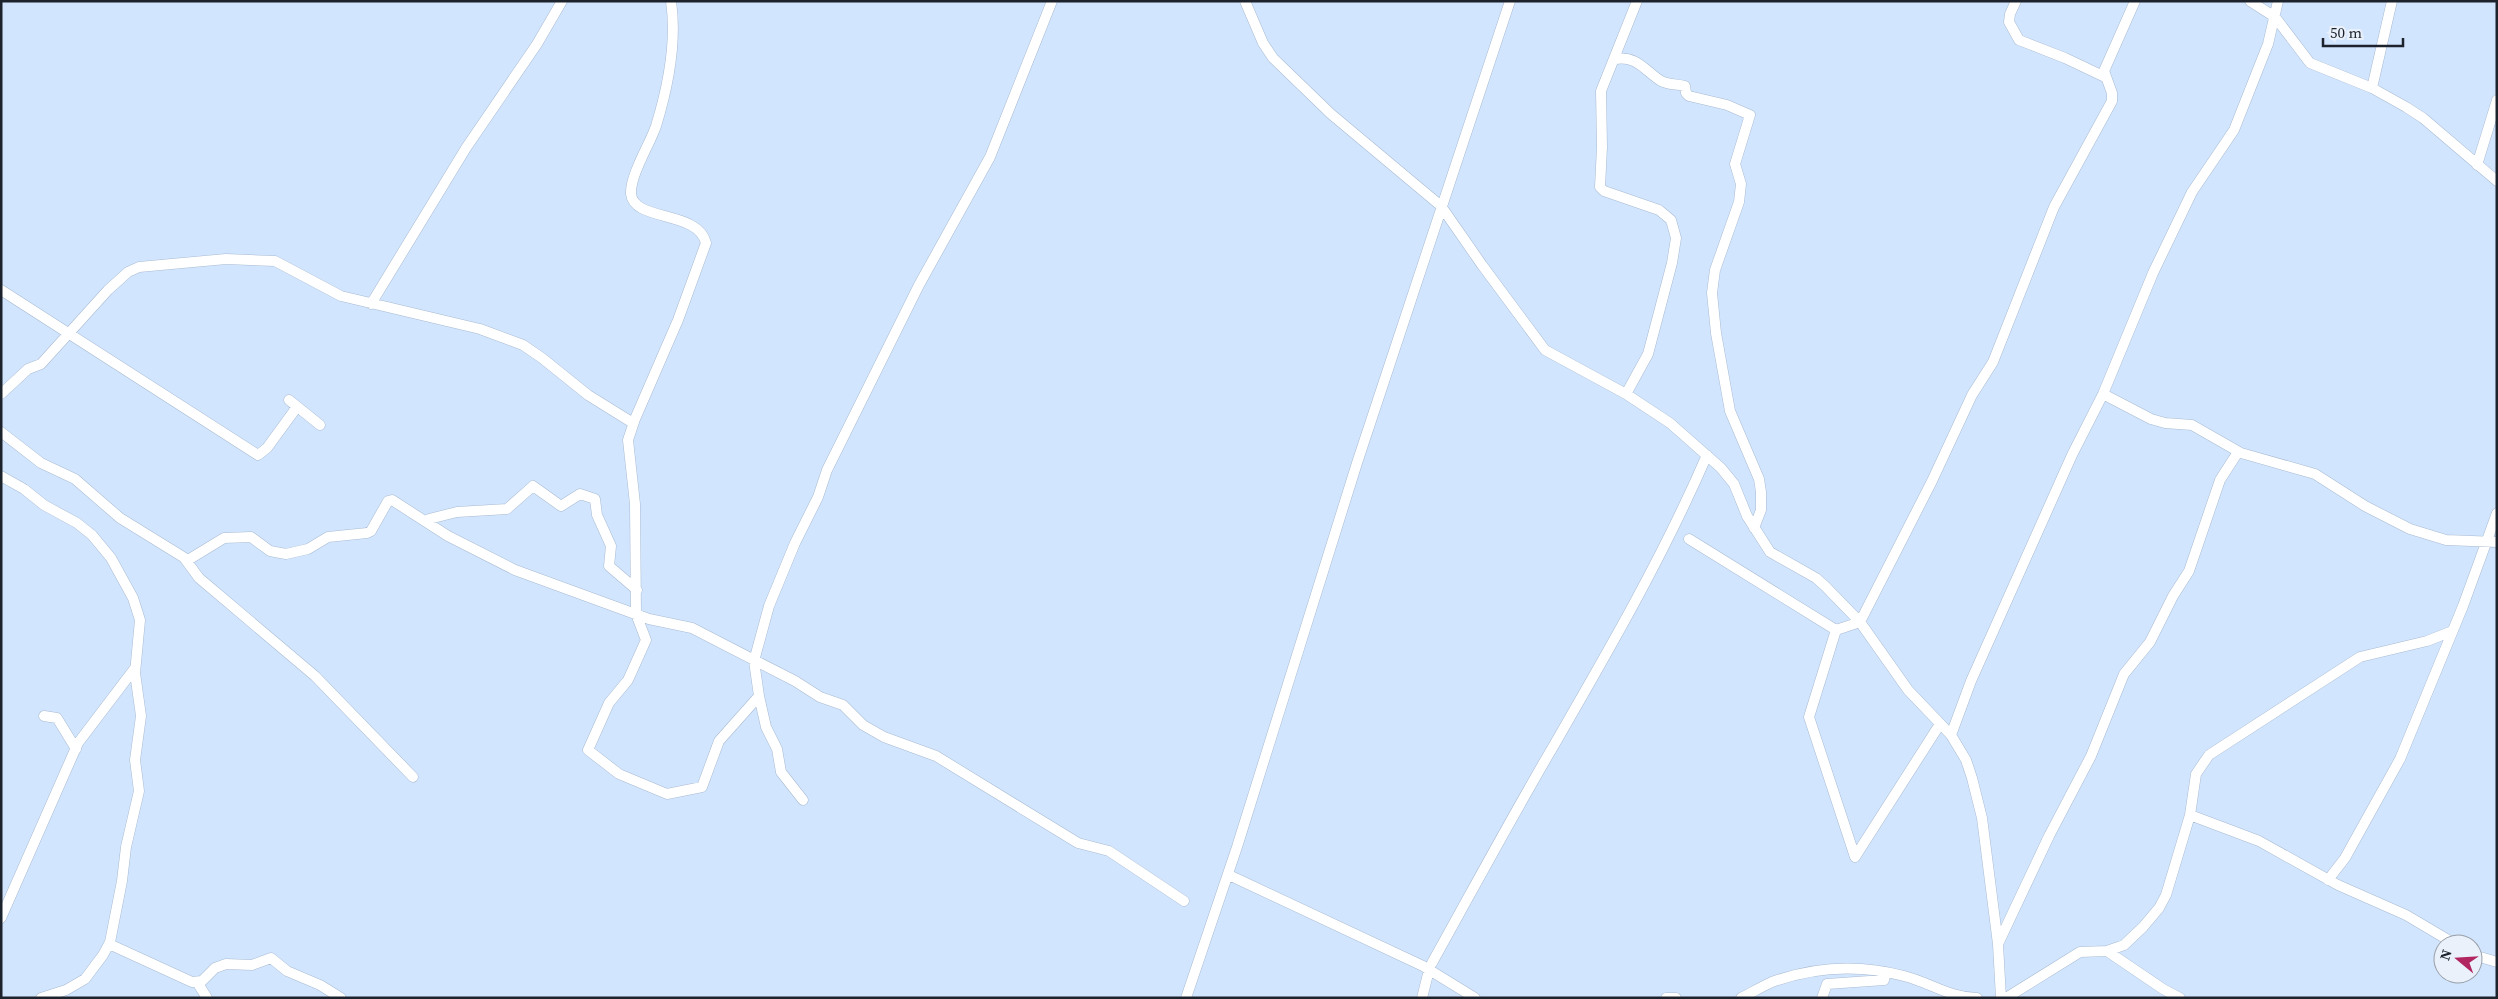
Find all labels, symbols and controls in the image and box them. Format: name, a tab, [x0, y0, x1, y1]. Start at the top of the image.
scale bar	[2323, 15, 2403, 47]
text: 50 m	[2330, 22, 2362, 43]
north arrow	[2433, 934, 2483, 984]
text: N	[2435, 947, 2457, 963]

